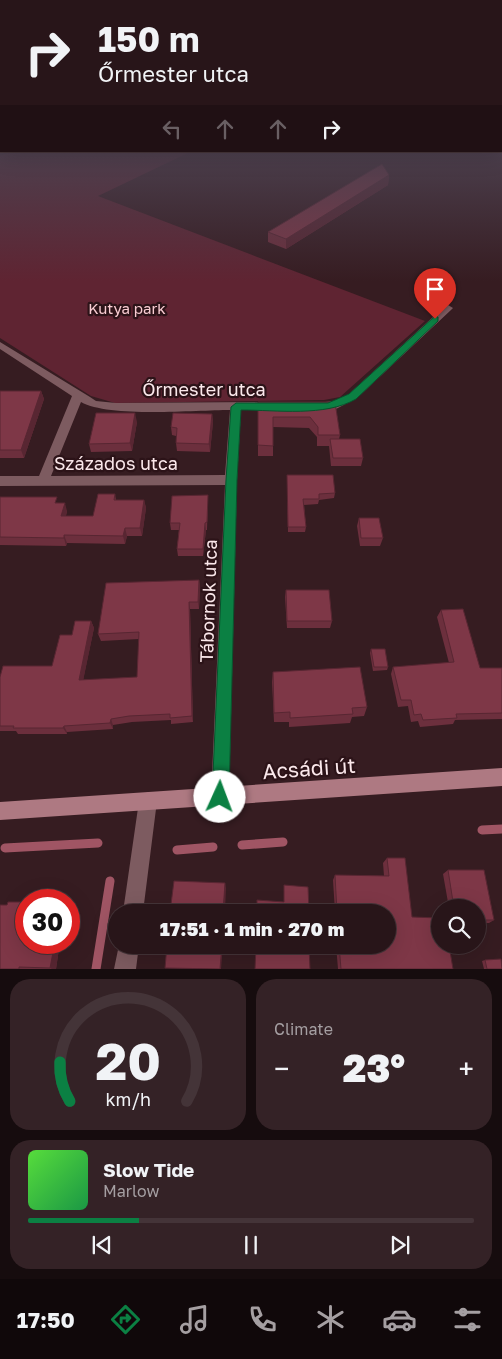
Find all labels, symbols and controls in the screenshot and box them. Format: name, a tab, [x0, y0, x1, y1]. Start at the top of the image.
text: 150 m	[98, 18, 200, 60]
icon: right	[15, 20, 80, 85]
text: Őrmester utca	[98, 60, 249, 87]
icon: left	[158, 115, 186, 143]
icon: ahead	[211, 115, 239, 143]
icon: ahead	[264, 115, 292, 143]
icon: right	[317, 115, 345, 143]
pin	[414, 268, 456, 319]
icon: arrive	[421, 275, 449, 303]
park label: Kutya park	[88, 299, 166, 317]
street label: Őrmester utca	[142, 378, 266, 400]
street label: Százados utca	[54, 452, 178, 474]
street label: Tábornok utca	[195, 539, 221, 663]
street label: Acsádi út	[262, 752, 356, 784]
position arrow	[193, 770, 245, 822]
speed limit sign: 30	[15, 889, 80, 954]
map controls	[431, 899, 486, 954]
button: search	[431, 899, 486, 954]
text: 17:51 · 1 min · 270 m	[160, 917, 344, 940]
text: Climate	[274, 1019, 333, 1039]
text: 20	[95, 1029, 161, 1091]
text: 23°	[343, 1045, 405, 1090]
text: −	[274, 1052, 289, 1085]
text: +	[459, 1052, 474, 1085]
text: km/h	[105, 1088, 151, 1110]
text: Slow Tide	[103, 1158, 194, 1181]
text: Marlow	[103, 1181, 159, 1201]
icon: previous	[88, 1231, 116, 1259]
icon: pause	[237, 1231, 265, 1259]
icon: next	[386, 1231, 414, 1259]
icon: directions	[108, 1302, 143, 1337]
icon: music	[177, 1302, 212, 1337]
icon: phone	[245, 1302, 280, 1337]
icon: climate	[313, 1302, 348, 1337]
icon: car	[382, 1302, 417, 1337]
icon: filters	[450, 1302, 485, 1337]
text: 17:50	[17, 1306, 75, 1333]

